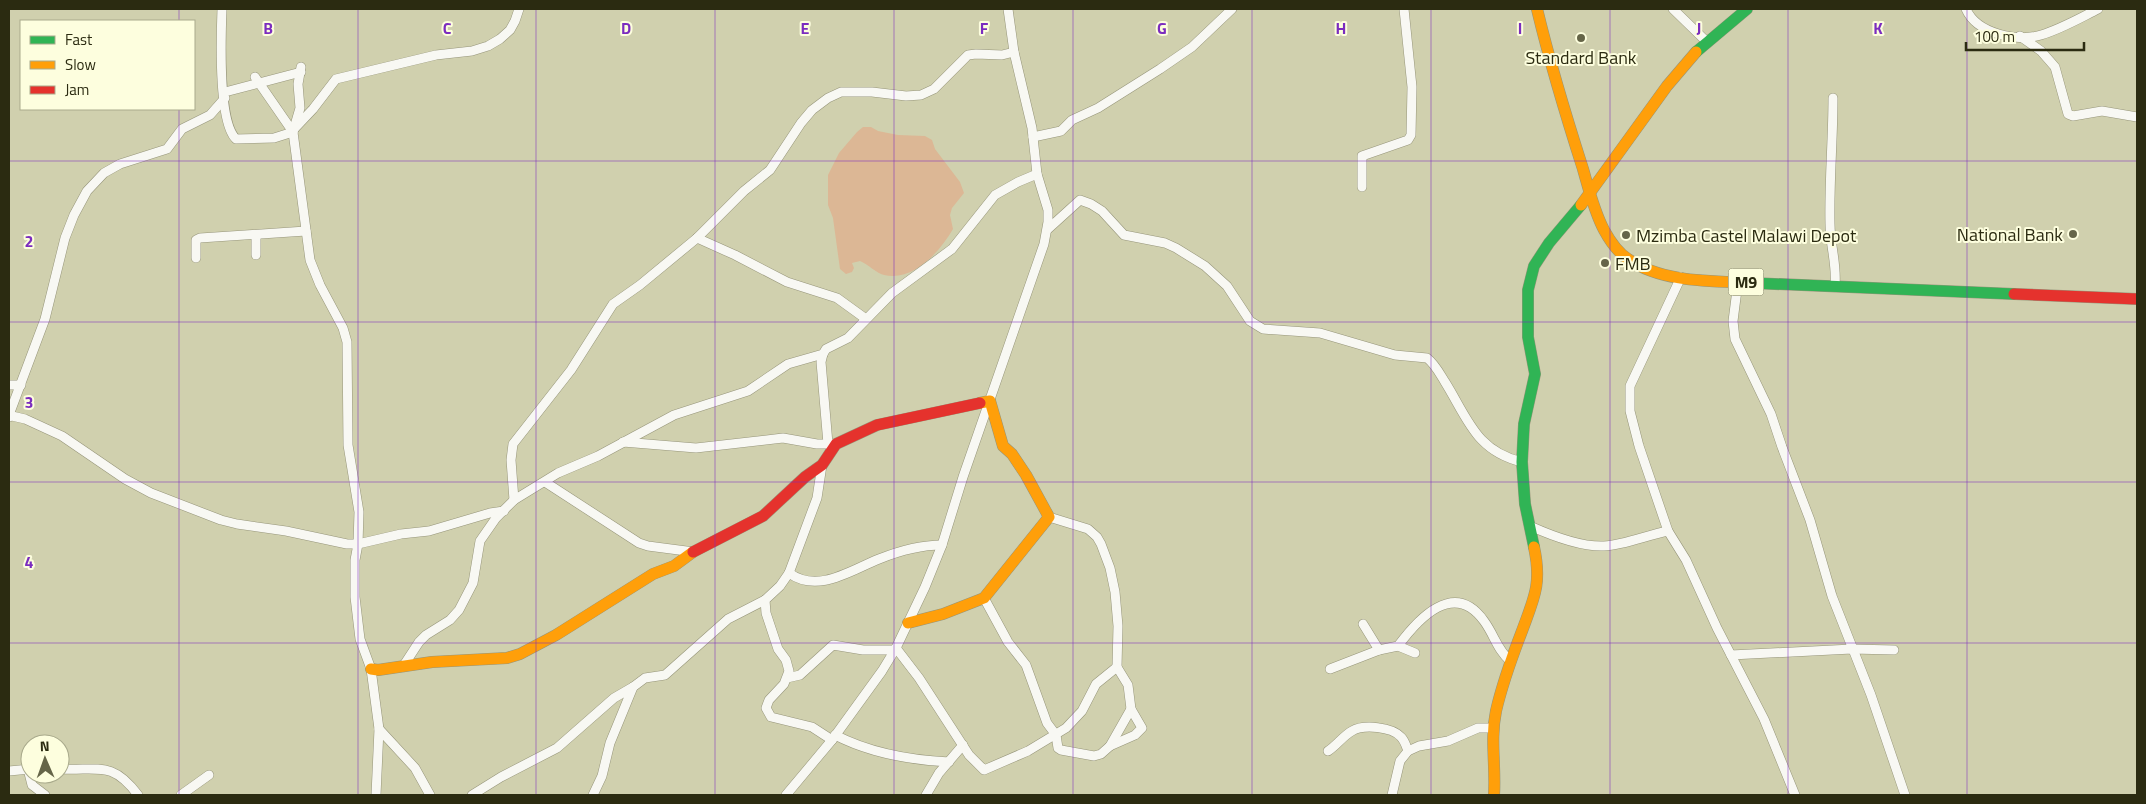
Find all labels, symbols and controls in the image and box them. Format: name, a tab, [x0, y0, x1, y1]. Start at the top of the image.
text: B	[263, 16, 273, 40]
text: C	[443, 16, 452, 40]
text: D	[621, 16, 631, 40]
text: E	[801, 16, 810, 40]
text: F	[980, 16, 989, 40]
text: G	[1157, 16, 1167, 40]
text: H	[1336, 16, 1346, 40]
text: I	[1518, 16, 1522, 40]
text: J	[1697, 16, 1701, 40]
text: K	[1873, 16, 1883, 40]
legend	[20, 20, 195, 110]
scale bar	[1966, 20, 2084, 52]
text: 100 m	[1974, 25, 2015, 48]
text: Fast	[65, 28, 93, 51]
marker: Standard Bank	[1575, 32, 1587, 44]
place label: Standard Bank	[1525, 44, 1637, 71]
text: Slow	[65, 53, 96, 76]
text: Jam	[65, 78, 89, 101]
place label: National Bank	[1957, 221, 2063, 248]
place label: Mzimba Castel Malawi Depot	[1636, 222, 1857, 249]
marker: National Bank	[2067, 228, 2079, 240]
text: 2	[25, 229, 33, 253]
marker: Mzimba Castel Malawi Depot	[1620, 229, 1632, 241]
place label: FMB	[1615, 250, 1651, 277]
marker: FMB	[1599, 257, 1611, 269]
road number: M9	[1728, 268, 1764, 296]
text: 3	[25, 390, 33, 414]
text: 4	[25, 550, 34, 574]
north arrow	[20, 734, 70, 784]
text: N	[39, 735, 50, 756]

